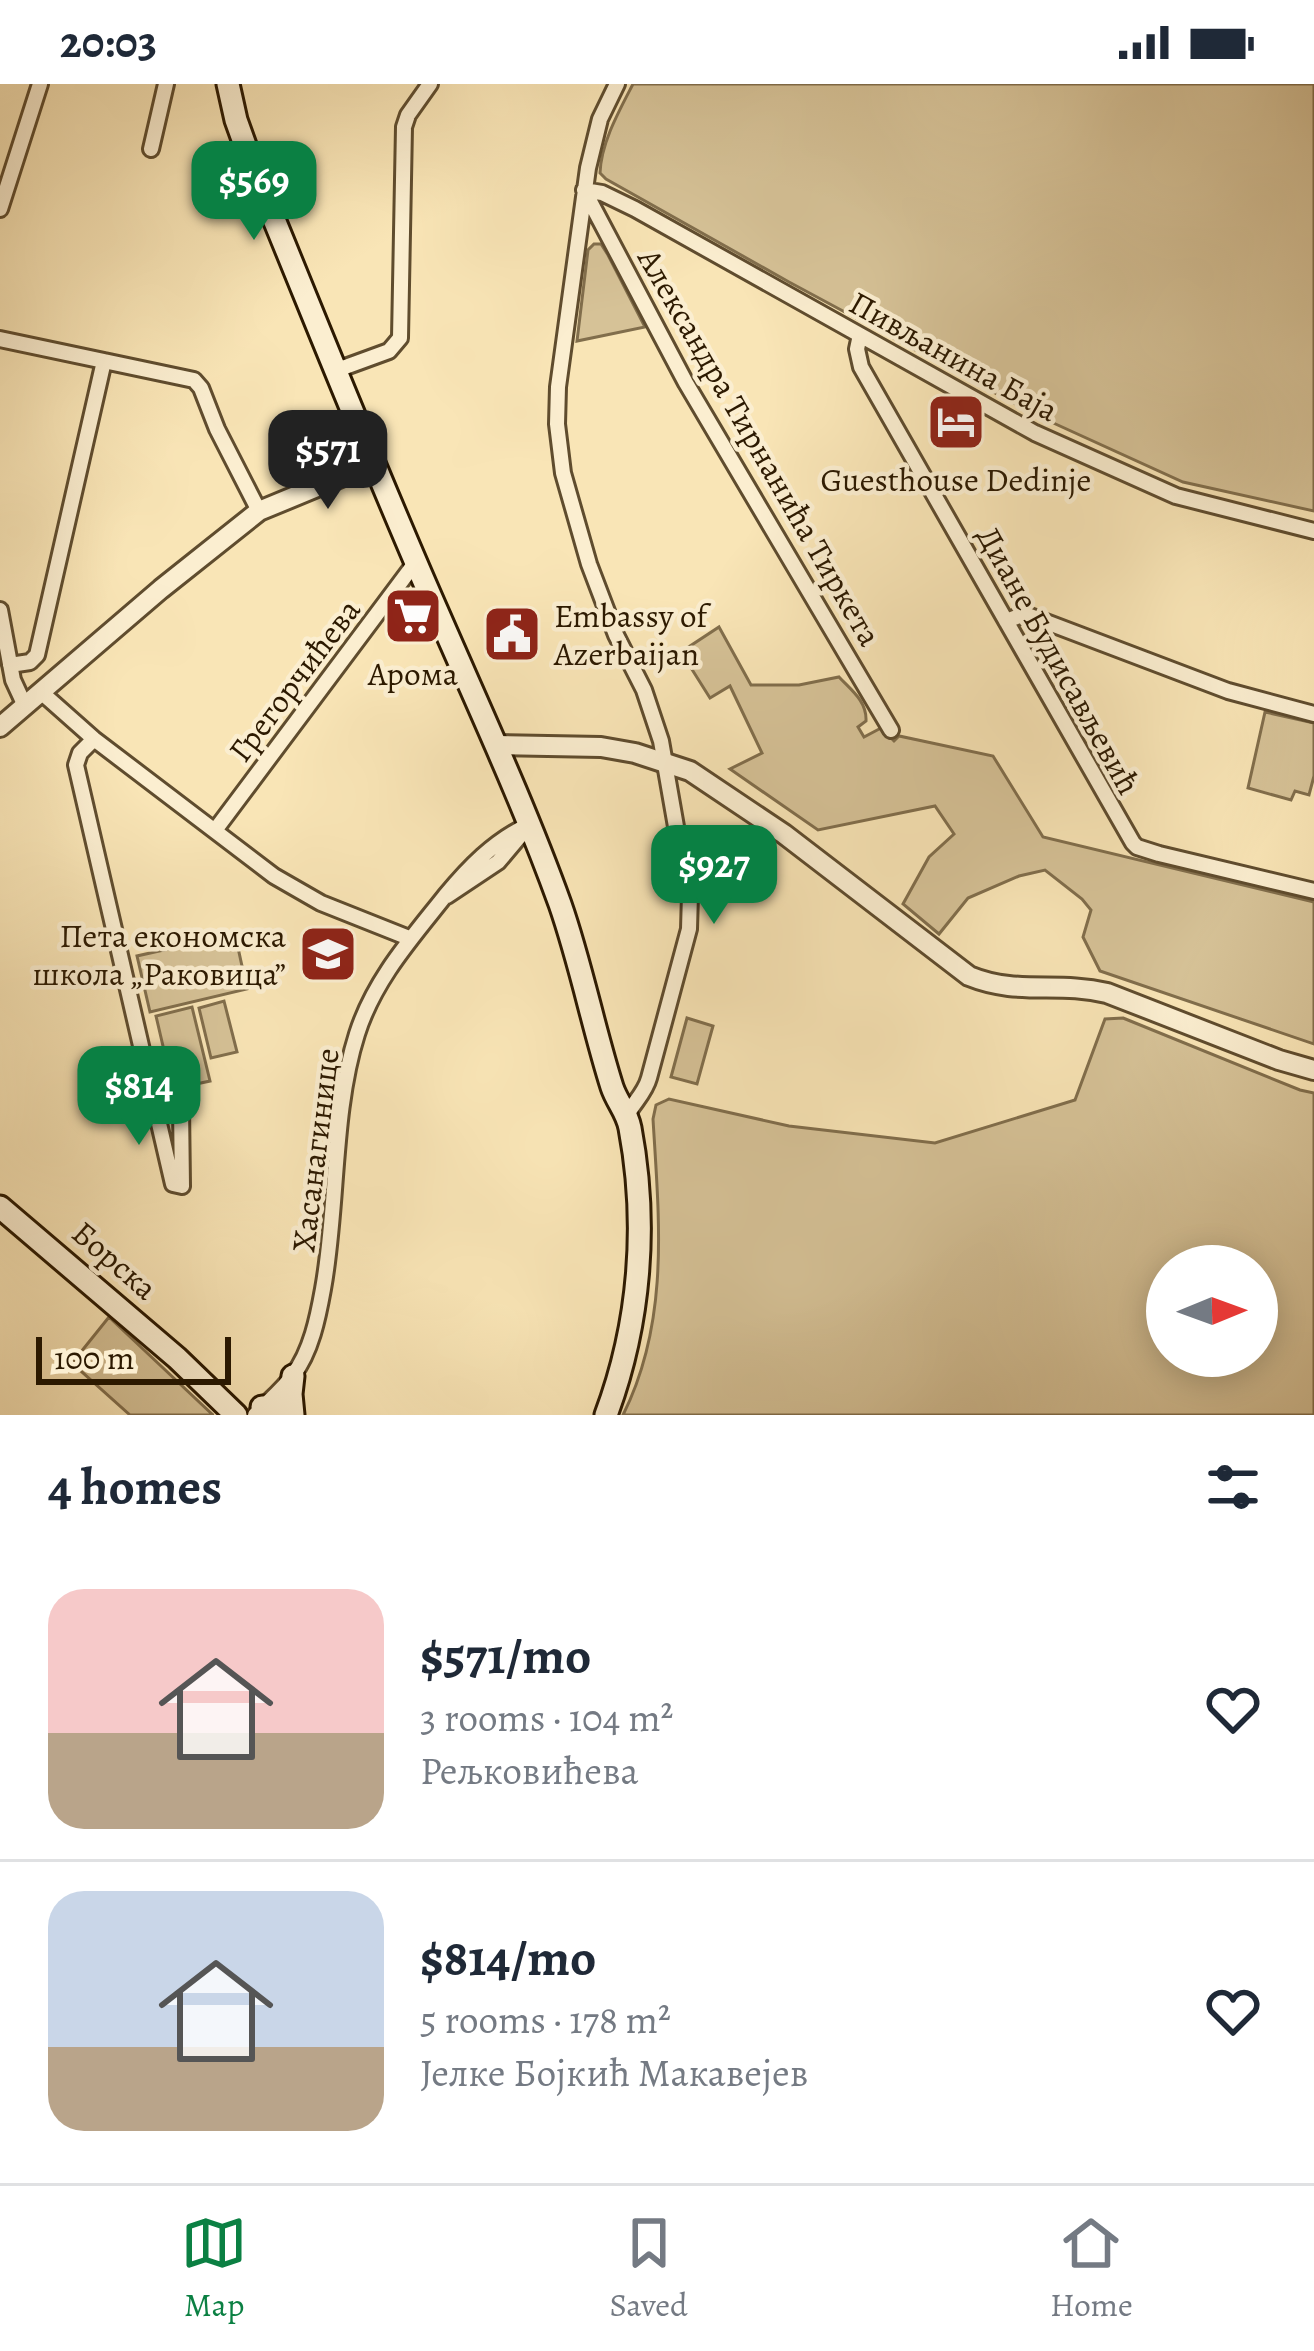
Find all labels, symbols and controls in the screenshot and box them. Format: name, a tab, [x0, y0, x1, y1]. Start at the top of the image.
text: 20:03	[60, 11, 157, 73]
pin: $569	[183, 141, 325, 243]
text: $569	[218, 153, 290, 206]
street label: Александра Тирнанића Тиркета	[627, 239, 893, 655]
street label: Пивљанина Баја	[841, 280, 1067, 432]
hotel icon: Guesthouse Dedinje	[925, 391, 987, 453]
pin: $571	[257, 410, 399, 512]
text: $571	[295, 422, 361, 475]
place label: Guesthouse Dedinje	[821, 457, 1091, 502]
street label: Диане Будисављевић	[966, 518, 1152, 802]
supermarket icon: Арома	[382, 585, 444, 647]
street label: Грегорчићева	[218, 588, 371, 771]
place label: Embassy of Azerbaijan	[553, 593, 711, 676]
public building icon: Embassy of Azerbaijan	[481, 603, 543, 665]
place label: Арома	[367, 651, 459, 696]
pin: $927	[643, 825, 785, 927]
text: $927	[678, 837, 750, 890]
place label: Пета економска школа „Раковица”	[32, 913, 287, 996]
school or university icon: Пета економска школа „Раковица”	[297, 923, 359, 985]
street label: Хасанагинице	[280, 1045, 350, 1255]
pin: $814	[68, 1046, 210, 1148]
text: $814	[104, 1058, 174, 1111]
street label: Борска	[63, 1210, 168, 1310]
north arrow	[1146, 1245, 1278, 1377]
map controls	[1146, 1245, 1278, 1377]
scale bar	[36, 1331, 231, 1384]
text: 100 m	[54, 1335, 134, 1380]
text: 4 homes	[48, 1452, 222, 1522]
icon: filters	[1200, 1454, 1266, 1520]
text: $571/mo	[420, 1621, 591, 1691]
icon: home	[144, 1637, 288, 1781]
icon: heart	[1200, 1676, 1266, 1742]
text: 3 rooms · 104 m²	[420, 1691, 673, 1744]
text: Рељковићева	[420, 1744, 638, 1797]
text: $814/mo	[420, 1923, 596, 1993]
icon: home	[144, 1939, 288, 2083]
icon: heart	[1200, 1978, 1266, 2044]
text: 5 rooms · 178 m²	[420, 1993, 671, 2046]
text: Јелке Бојкић Макавејев	[420, 2046, 808, 2099]
tab: Map	[181, 2210, 247, 2327]
tab: Saved	[609, 2210, 688, 2327]
tab: Home	[1050, 2210, 1133, 2327]

